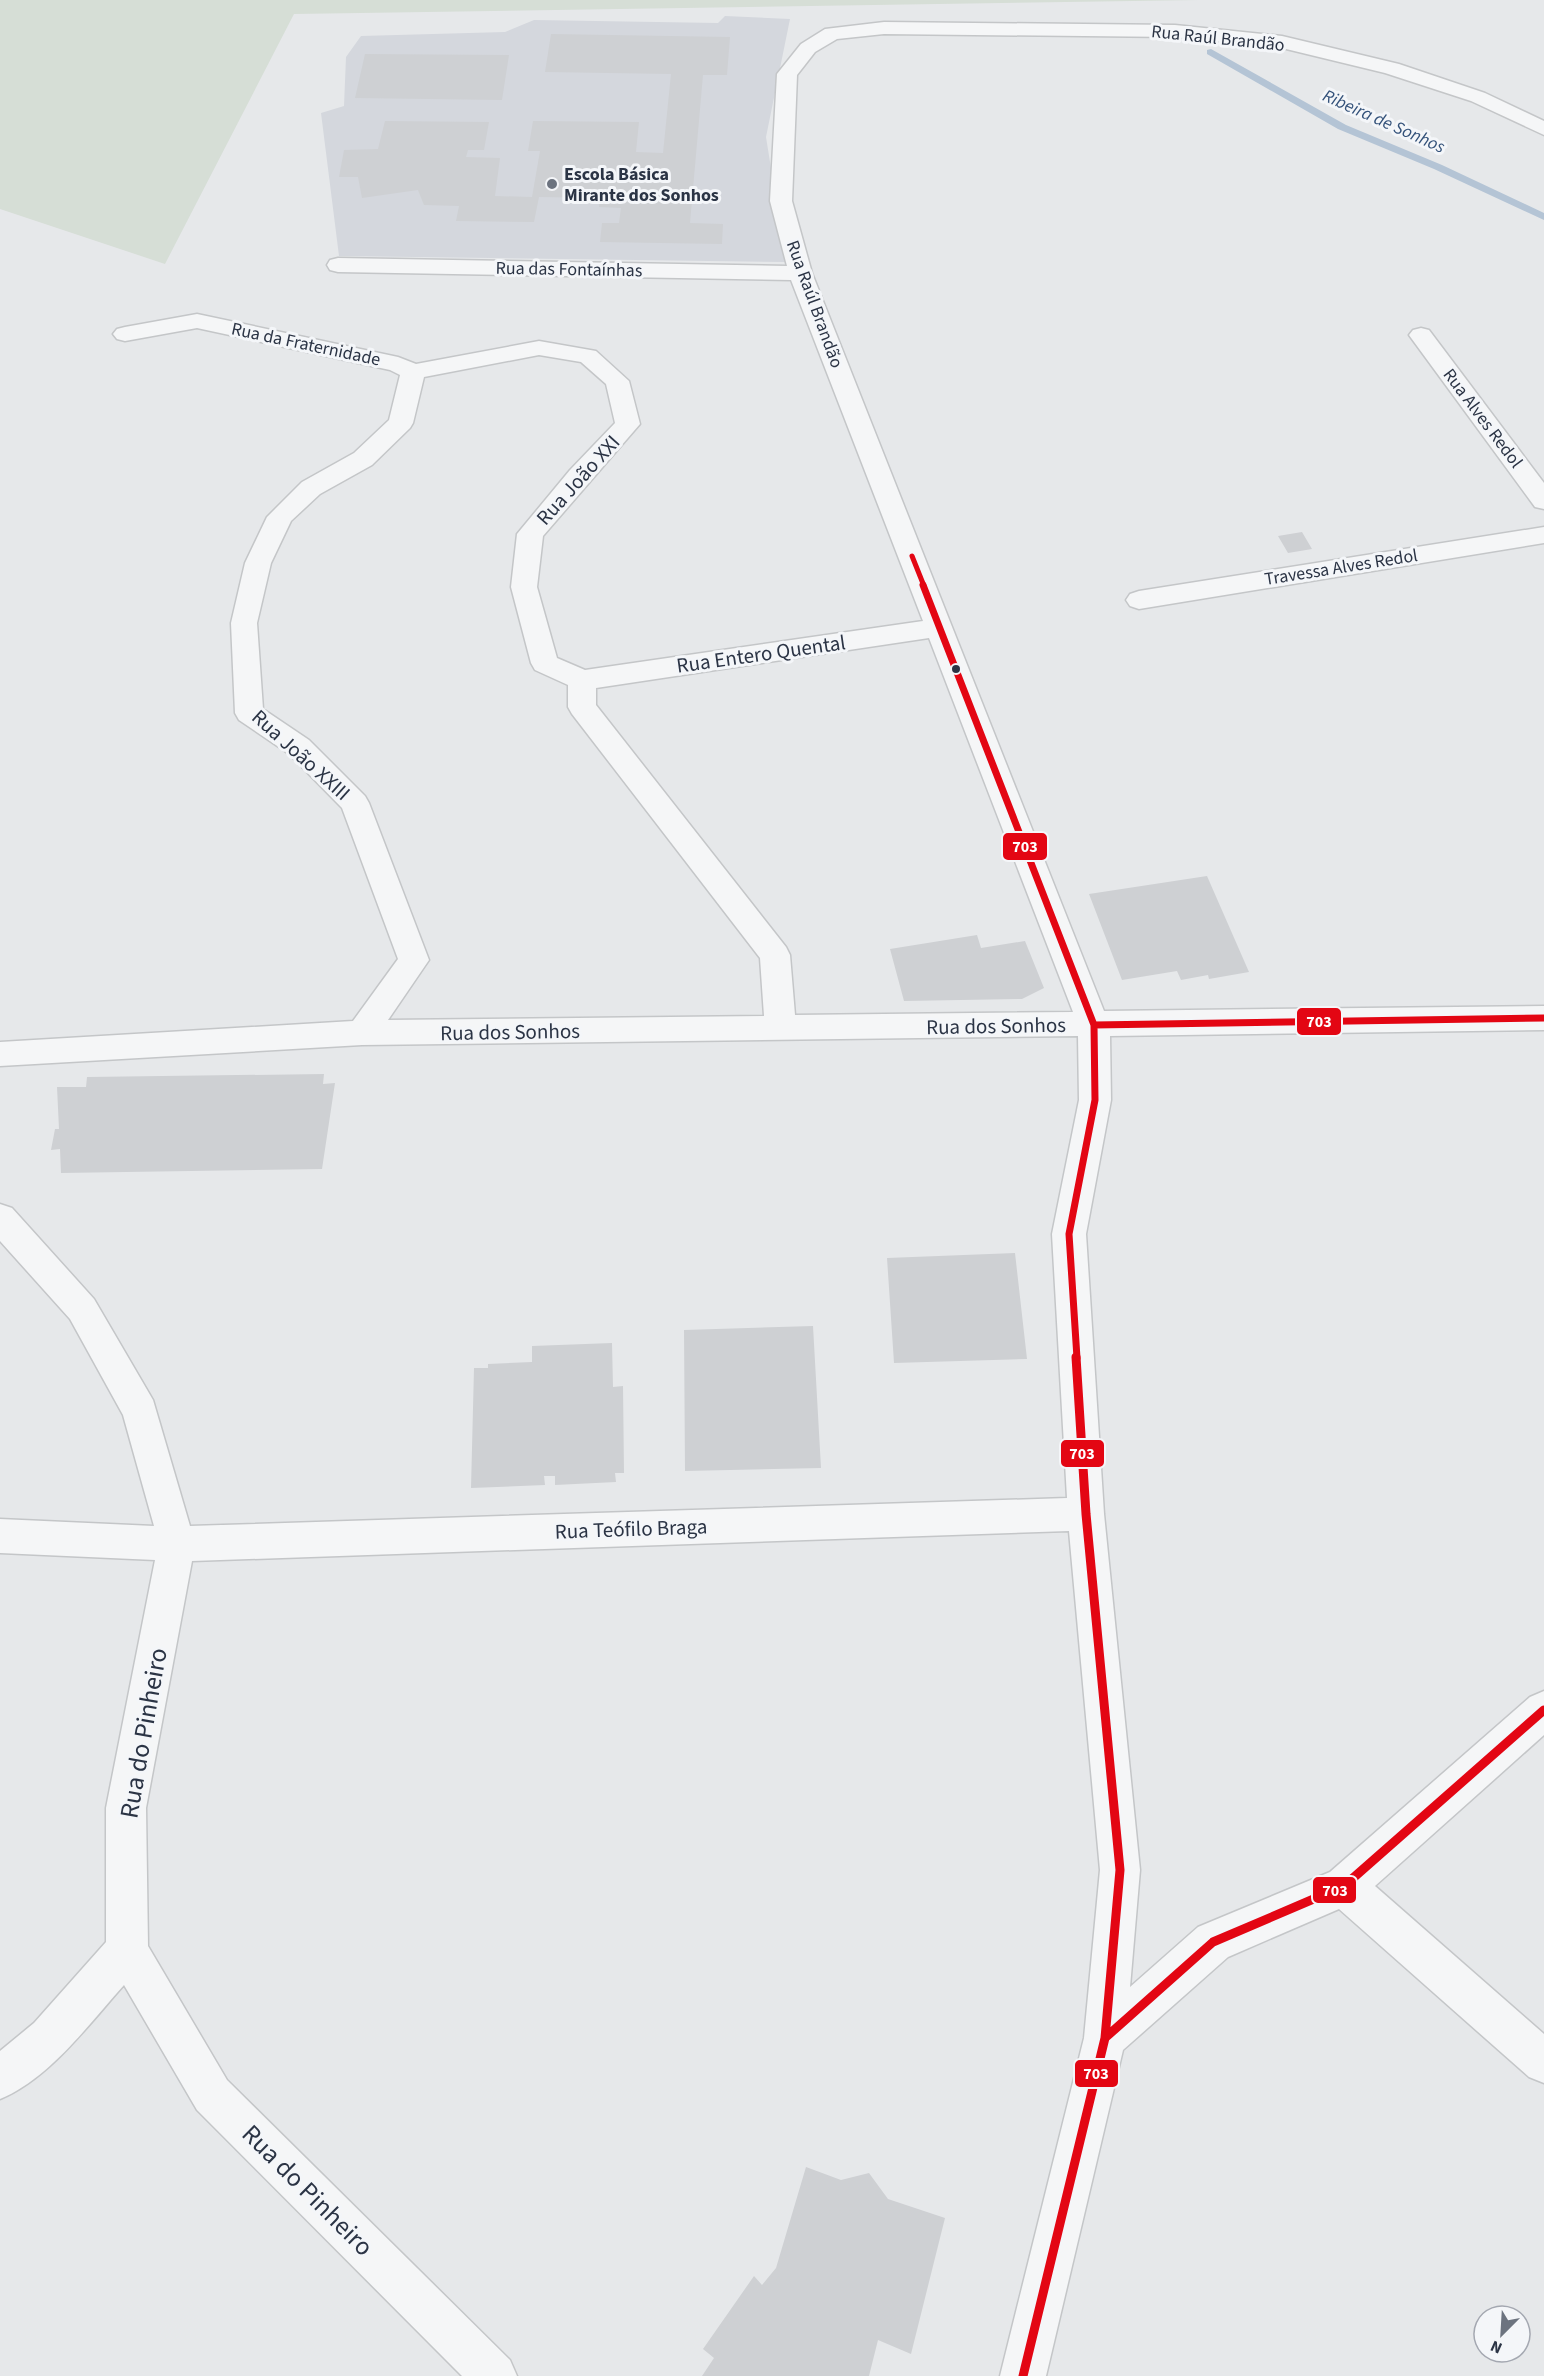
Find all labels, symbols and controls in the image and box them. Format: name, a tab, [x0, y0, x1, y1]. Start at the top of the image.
street label: Rua Raúl Brandão	[1150, 19, 1286, 58]
water label: Ribeira de Sonhos	[1319, 83, 1449, 160]
place label: Escola Básica Mirante dos Sonhos	[564, 162, 719, 208]
marker: Escola Básica Mirante dos Sonhos	[545, 177, 559, 191]
street label: Rua Raúl Brandão	[780, 237, 849, 371]
street label: Rua das Fontaínhas	[495, 256, 643, 283]
street label: Rua da Fraternidade	[229, 316, 383, 373]
street label: Rua Alves Redol	[1437, 363, 1528, 473]
street label: Rua João XXI	[529, 428, 627, 532]
street label: Travessa Alves Redol	[1263, 543, 1420, 592]
street label: Rua Entero Quental	[675, 627, 847, 681]
unlabelled marker	[950, 663, 962, 675]
street label: Rua João XXIII	[245, 703, 357, 807]
line badge: 703	[1002, 832, 1048, 861]
text: 703	[1012, 836, 1038, 858]
line badge: 703	[1296, 1007, 1342, 1036]
street label: Rua dos Sonhos	[926, 1010, 1066, 1042]
text: 703	[1306, 1011, 1332, 1033]
street label: Rua dos Sonhos	[440, 1016, 580, 1048]
line badge: 703	[1060, 1439, 1105, 1468]
text: 703	[1069, 1443, 1095, 1465]
street label: Rua Teófilo Braga	[554, 1511, 708, 1547]
street label: Rua do Pinheiro	[110, 1645, 177, 1821]
line badge: 703	[1312, 1876, 1357, 1904]
text: 703	[1322, 1880, 1348, 1902]
line badge: 703	[1074, 2059, 1119, 2088]
text: 703	[1083, 2063, 1109, 2085]
street label: Rua do Pinheiro	[234, 2116, 382, 2264]
north arrow	[1472, 2304, 1532, 2364]
text: N	[1487, 2335, 1506, 2359]

